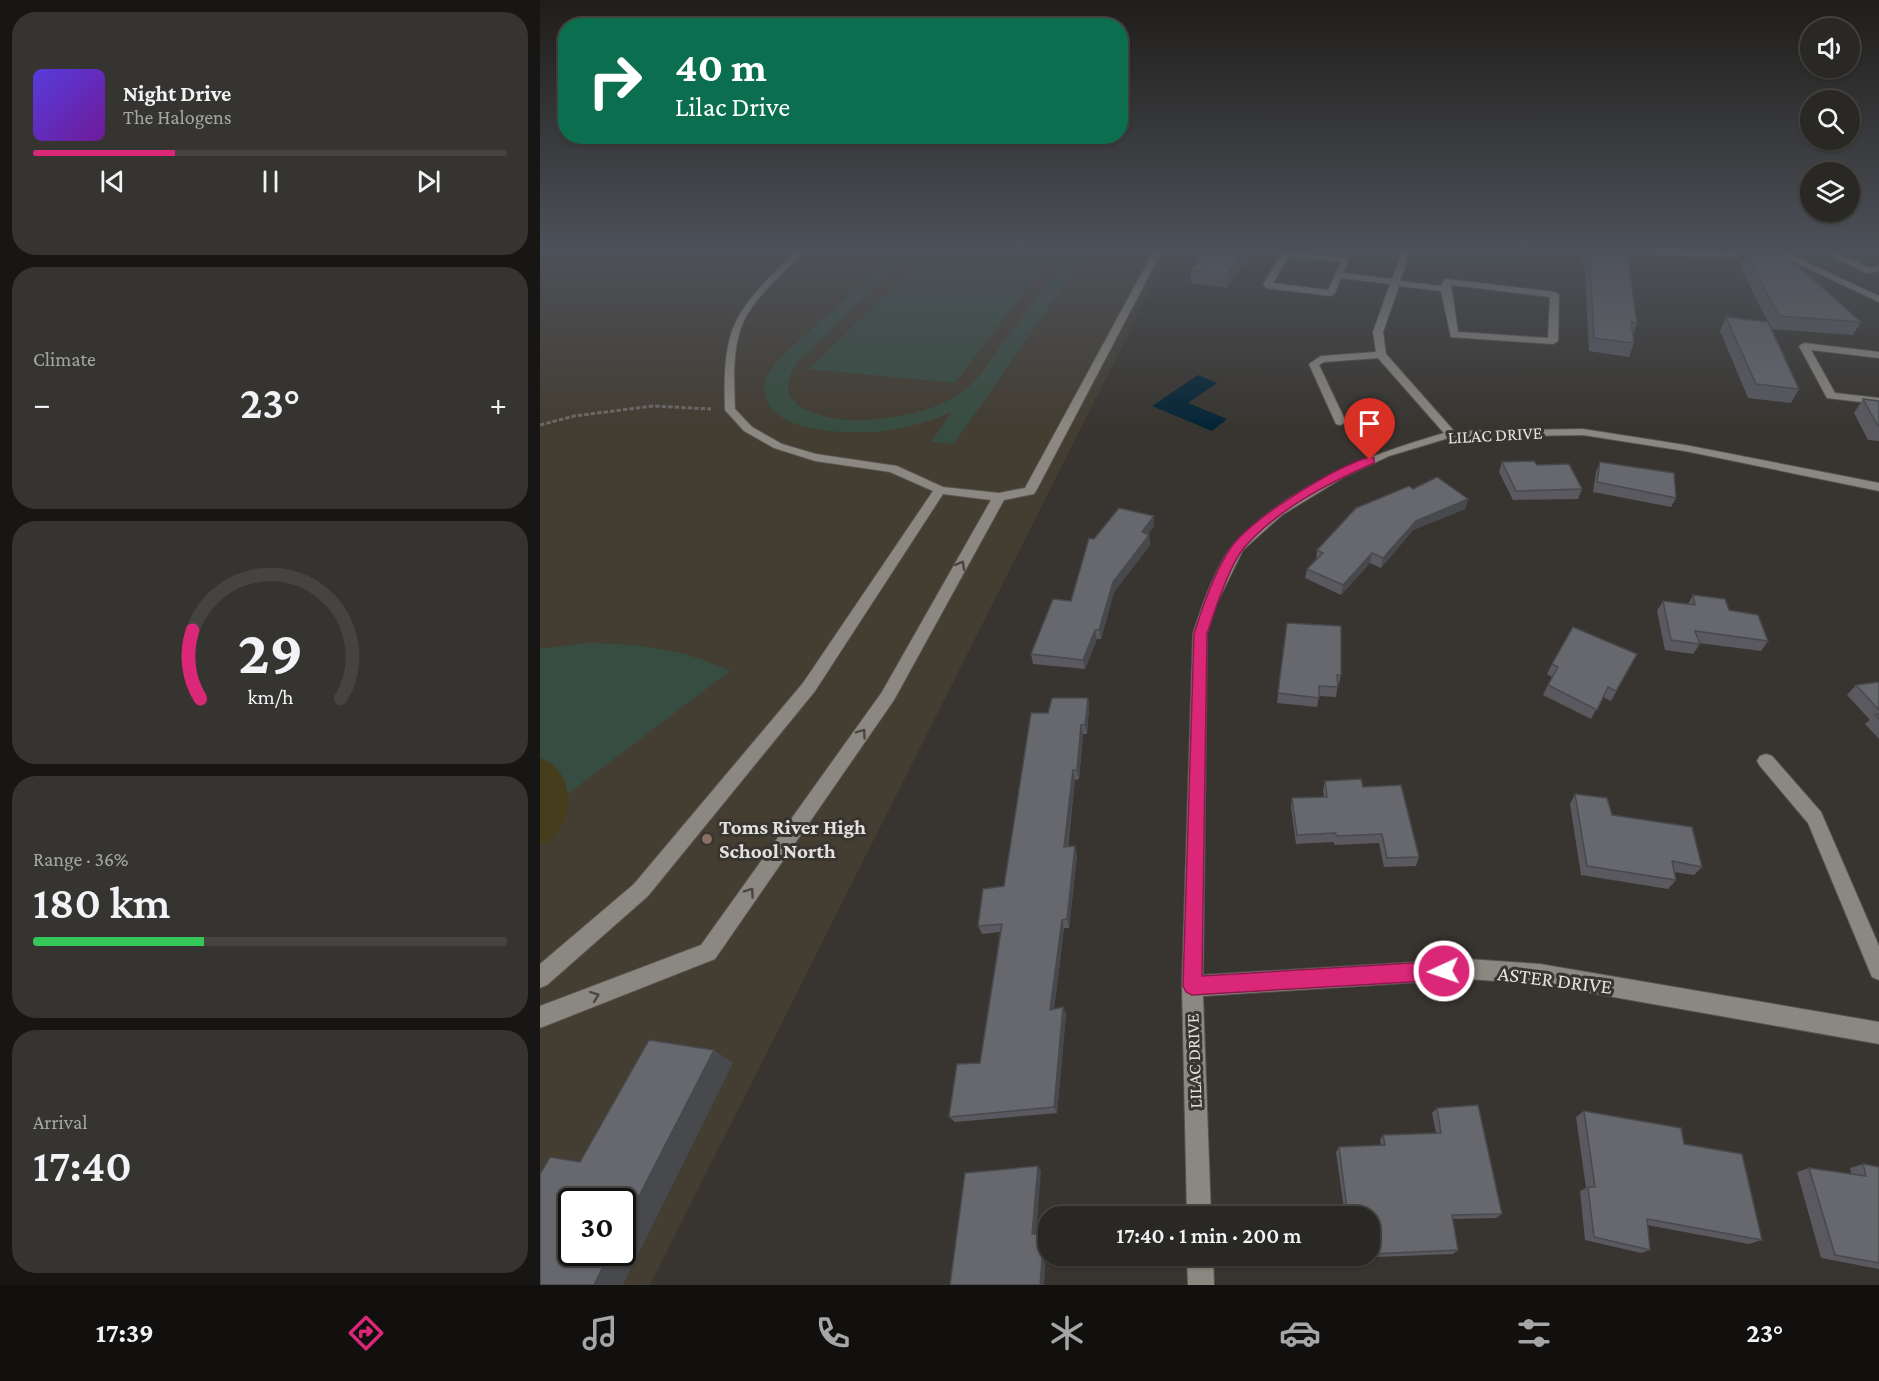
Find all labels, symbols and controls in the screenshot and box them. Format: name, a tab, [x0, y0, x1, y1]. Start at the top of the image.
map controls	[1800, 18, 1860, 222]
button: sound	[1800, 18, 1860, 78]
icon: right	[576, 42, 654, 120]
text: 40 m	[675, 43, 767, 90]
text: Night Drive	[123, 81, 231, 106]
button: search	[1800, 90, 1860, 150]
text: Lilac Drive	[675, 92, 790, 122]
text: The Halogens	[123, 106, 232, 128]
button: layers	[1800, 162, 1860, 222]
icon: previous	[96, 165, 129, 198]
icon: pause	[254, 165, 287, 198]
icon: next	[412, 165, 445, 198]
text: Climate	[33, 348, 96, 370]
text: 23°	[240, 378, 300, 428]
text: −	[33, 385, 50, 422]
text: +	[490, 385, 507, 422]
pin	[1344, 398, 1395, 460]
icon: arrive	[1353, 407, 1386, 440]
street label: LILAC DRIVE	[1447, 423, 1543, 447]
one-way arrow	[954, 561, 965, 571]
text: 29	[237, 618, 303, 687]
text: km/h	[247, 686, 294, 710]
one-way arrow	[855, 728, 866, 739]
place label: Toms River High School North	[719, 815, 866, 863]
marker: Toms River High School North	[700, 832, 714, 846]
text: Range · 36%	[33, 848, 129, 870]
text: 180 km	[33, 878, 171, 928]
one-way arrow	[743, 888, 754, 899]
position arrow	[1412, 939, 1476, 1003]
street label: ASTER DRIVE	[1496, 961, 1614, 999]
one-way arrow	[588, 991, 599, 1003]
street label: LILAC DRIVE	[1182, 1013, 1206, 1109]
text: Arrival	[33, 1111, 87, 1133]
text: 17:40	[33, 1141, 132, 1191]
speed limit sign: 30	[558, 1188, 636, 1266]
text: 17:40 · 1 min · 200 m	[1116, 1223, 1302, 1248]
icon: directions	[345, 1312, 387, 1354]
icon: music	[579, 1312, 621, 1354]
icon: phone	[812, 1312, 854, 1354]
icon: climate	[1046, 1312, 1088, 1354]
icon: car	[1279, 1312, 1321, 1354]
icon: filters	[1513, 1312, 1555, 1354]
text: 17:39	[96, 1318, 154, 1348]
text: 23°	[1746, 1318, 1783, 1348]

